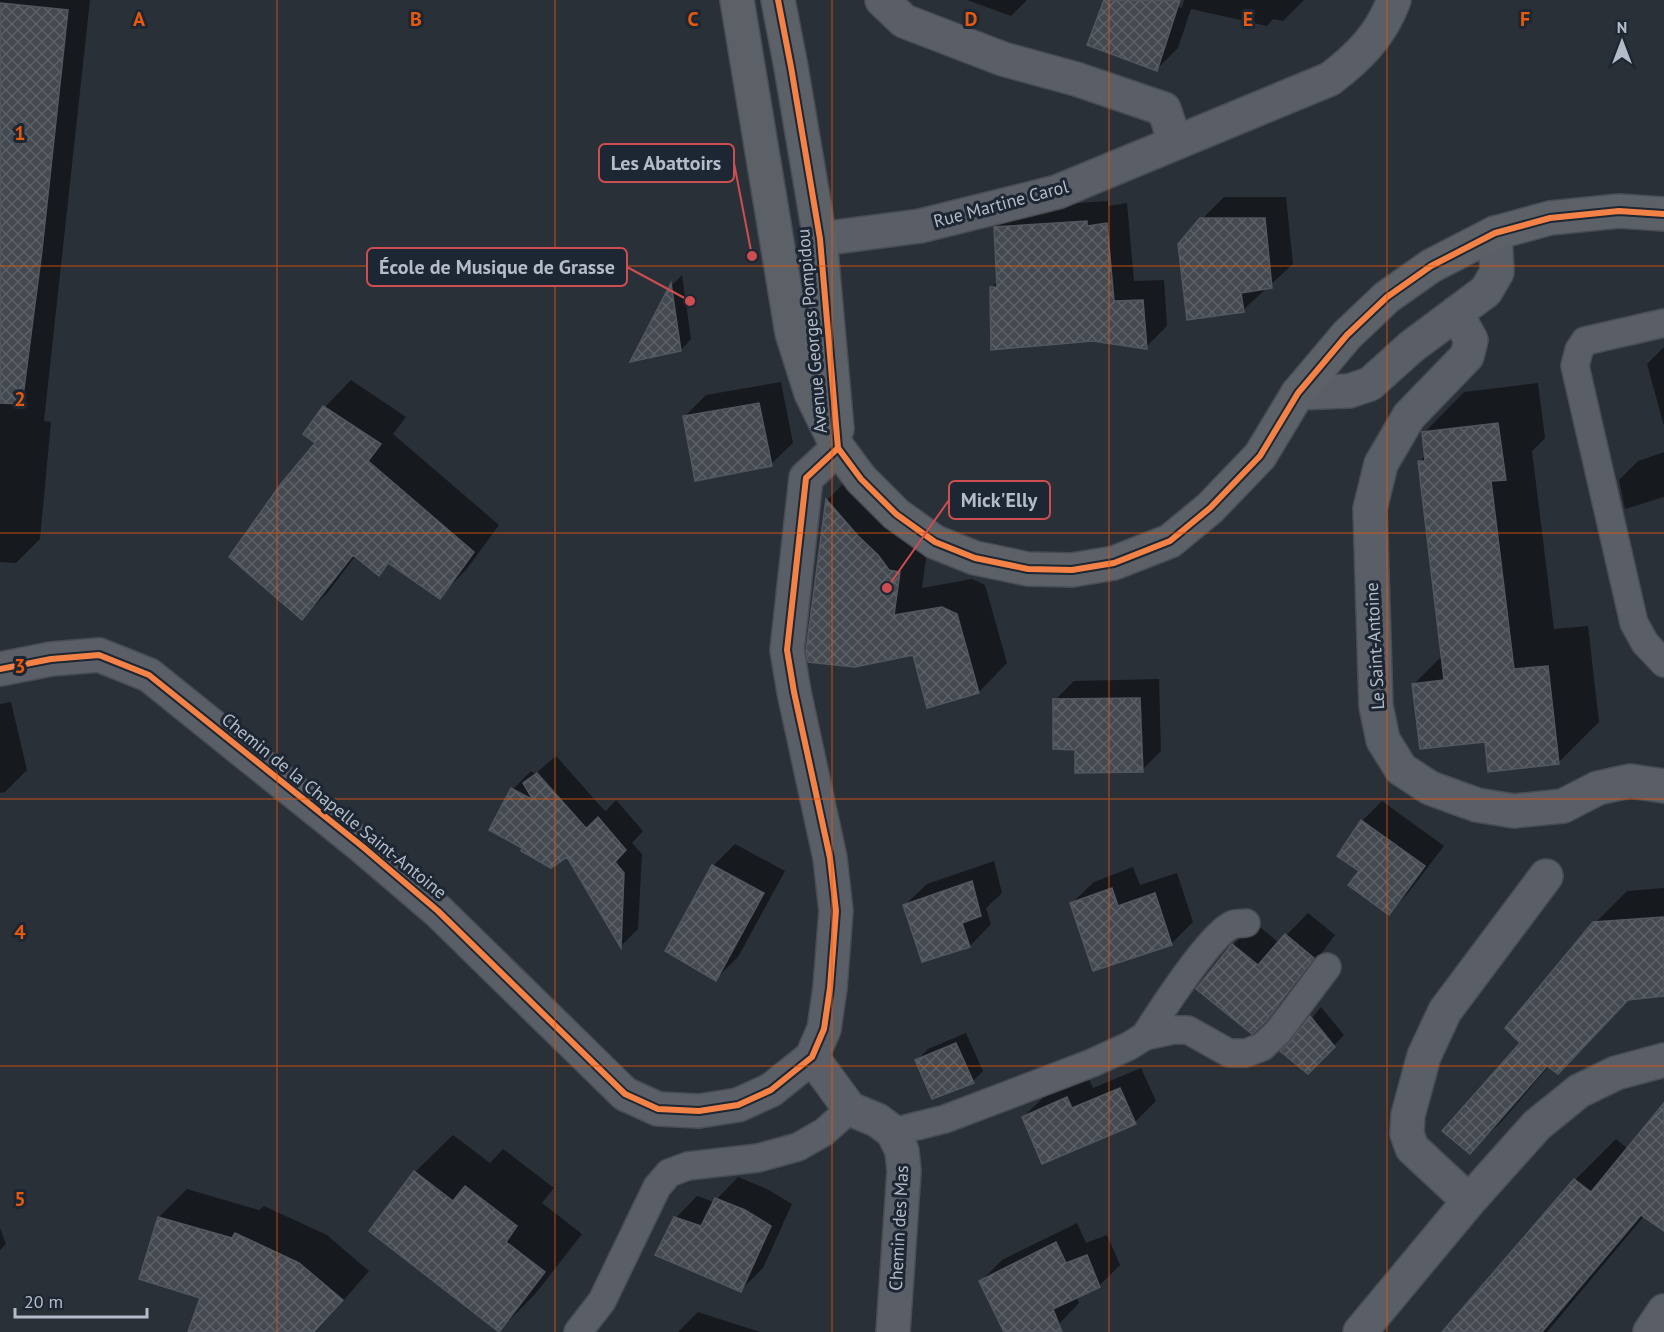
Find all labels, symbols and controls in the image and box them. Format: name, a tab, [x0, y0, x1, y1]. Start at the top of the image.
text: A	[133, 6, 146, 32]
text: B	[410, 6, 422, 32]
text: C	[687, 6, 699, 32]
text: D	[965, 6, 978, 32]
text: E	[1243, 6, 1253, 32]
text: F	[1520, 6, 1530, 32]
north arrow	[1592, 12, 1652, 72]
text: N	[1617, 17, 1627, 37]
text: 1	[14, 120, 26, 146]
callout: Les Abattoirs	[599, 144, 734, 182]
text: Les Abattoirs	[611, 150, 721, 176]
street label: Rue Martine Carol	[931, 174, 1072, 233]
street label: Avenue Georges Pompidou	[791, 228, 832, 434]
callout: École de Musique de Grasse	[367, 248, 627, 286]
text: École de Musique de Grasse	[379, 254, 615, 280]
text: 2	[14, 386, 26, 412]
callout: Mick'Elly	[949, 481, 1050, 519]
text: Mick'Elly	[961, 487, 1038, 513]
street label: Le Saint-Antoine	[1360, 582, 1389, 710]
text: 3	[14, 653, 26, 679]
street label: Chemin de la Chapelle Saint-Antoine	[217, 708, 452, 904]
text: 4	[14, 919, 26, 945]
street label: Chemin des Mas	[884, 1165, 913, 1291]
text: 5	[14, 1186, 26, 1212]
scale bar	[15, 1281, 147, 1319]
text: 20 m	[24, 1290, 63, 1313]

